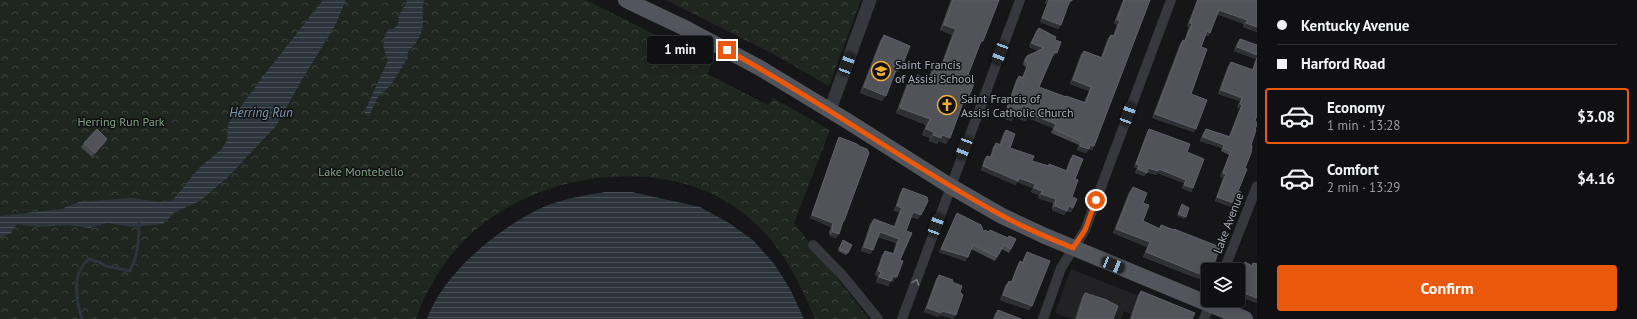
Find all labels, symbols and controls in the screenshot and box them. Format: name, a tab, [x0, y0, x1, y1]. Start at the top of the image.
text: Kentucky Avenue	[1301, 16, 1409, 35]
callout: 1 min	[647, 36, 713, 64]
car	[990, 40, 1010, 66]
text: 1 min	[664, 41, 696, 58]
route end	[718, 41, 736, 59]
car	[837, 51, 857, 77]
text: Harford Road	[1301, 54, 1385, 73]
place label: Saint Francis of Assisi School	[895, 57, 975, 86]
school or university icon: Saint Francis of Assisi School	[870, 60, 892, 82]
place label: Saint Francis of Assisi Catholic Church	[961, 91, 1073, 120]
church icon: Saint Francis of Assisi Catholic Church	[936, 94, 958, 116]
icon: car	[1279, 98, 1315, 134]
text: Economy	[1327, 98, 1385, 117]
car	[1118, 101, 1138, 127]
water label: Herring Run	[229, 104, 293, 121]
text: $3.08	[1577, 107, 1615, 126]
park label: Herring Run Park	[77, 114, 165, 129]
text: 1 min · 13:28	[1327, 117, 1400, 134]
car	[954, 135, 974, 161]
icon: car	[1279, 160, 1315, 196]
text: Comfort	[1327, 160, 1379, 179]
park label: Lake Montebello	[318, 164, 404, 179]
text: $4.16	[1577, 169, 1615, 188]
text: 2 min · 13:29	[1327, 179, 1400, 196]
street label: Lake Avenue	[1210, 190, 1246, 256]
route start	[1087, 191, 1105, 209]
car	[926, 212, 946, 238]
car	[1100, 255, 1126, 275]
map controls	[1201, 263, 1245, 307]
button: layers	[1201, 263, 1245, 307]
button: Confirm	[1277, 265, 1617, 311]
one-way arrow	[911, 279, 919, 286]

